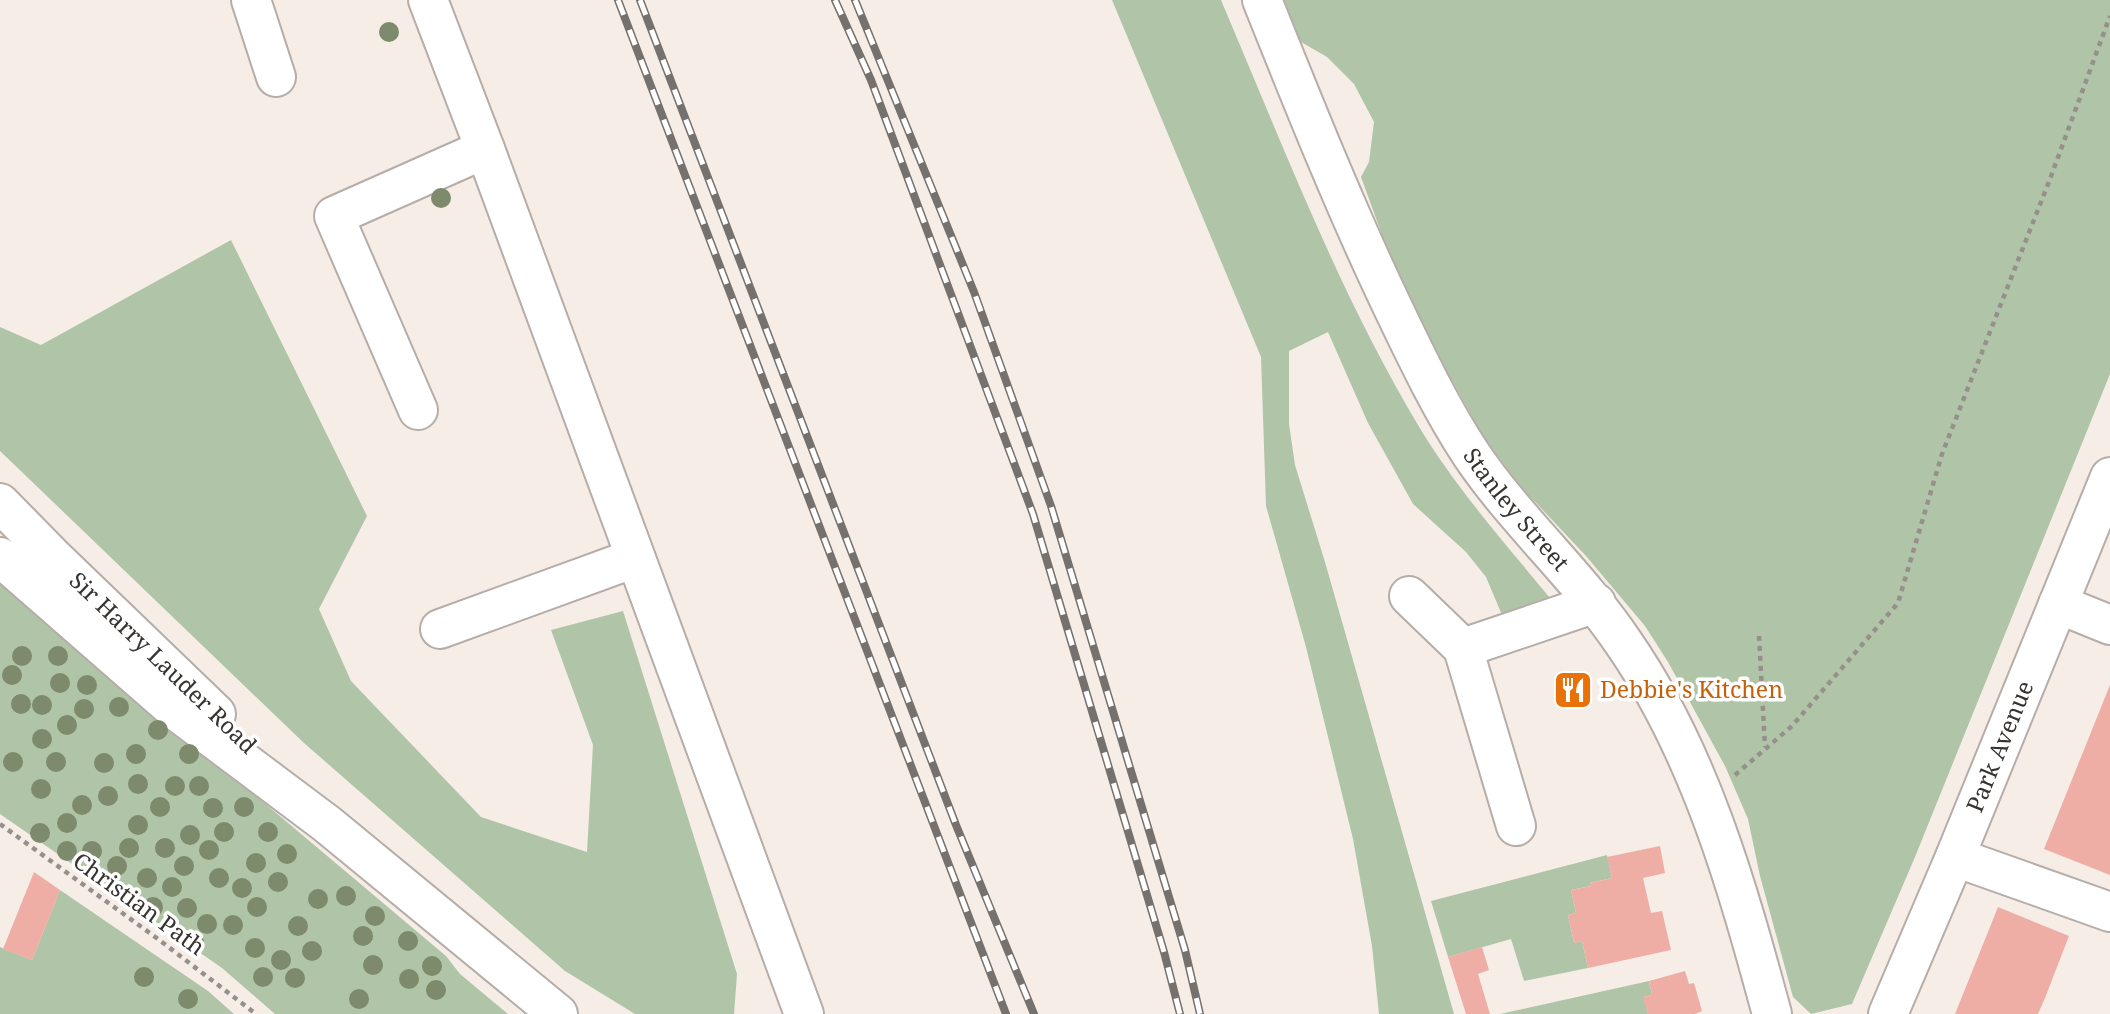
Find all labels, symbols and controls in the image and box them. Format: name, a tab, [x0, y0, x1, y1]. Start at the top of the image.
street label: Stanley Street	[1456, 441, 1577, 578]
street label: Sir Harry Lauder Road	[63, 564, 264, 760]
restaurant icon: Debbie's Kitchen	[1552, 669, 1594, 711]
place label: Debbie's Kitchen	[1600, 673, 1783, 705]
street label: Park Avenue	[1958, 676, 2040, 817]
street label: Christian Path	[67, 844, 212, 962]

